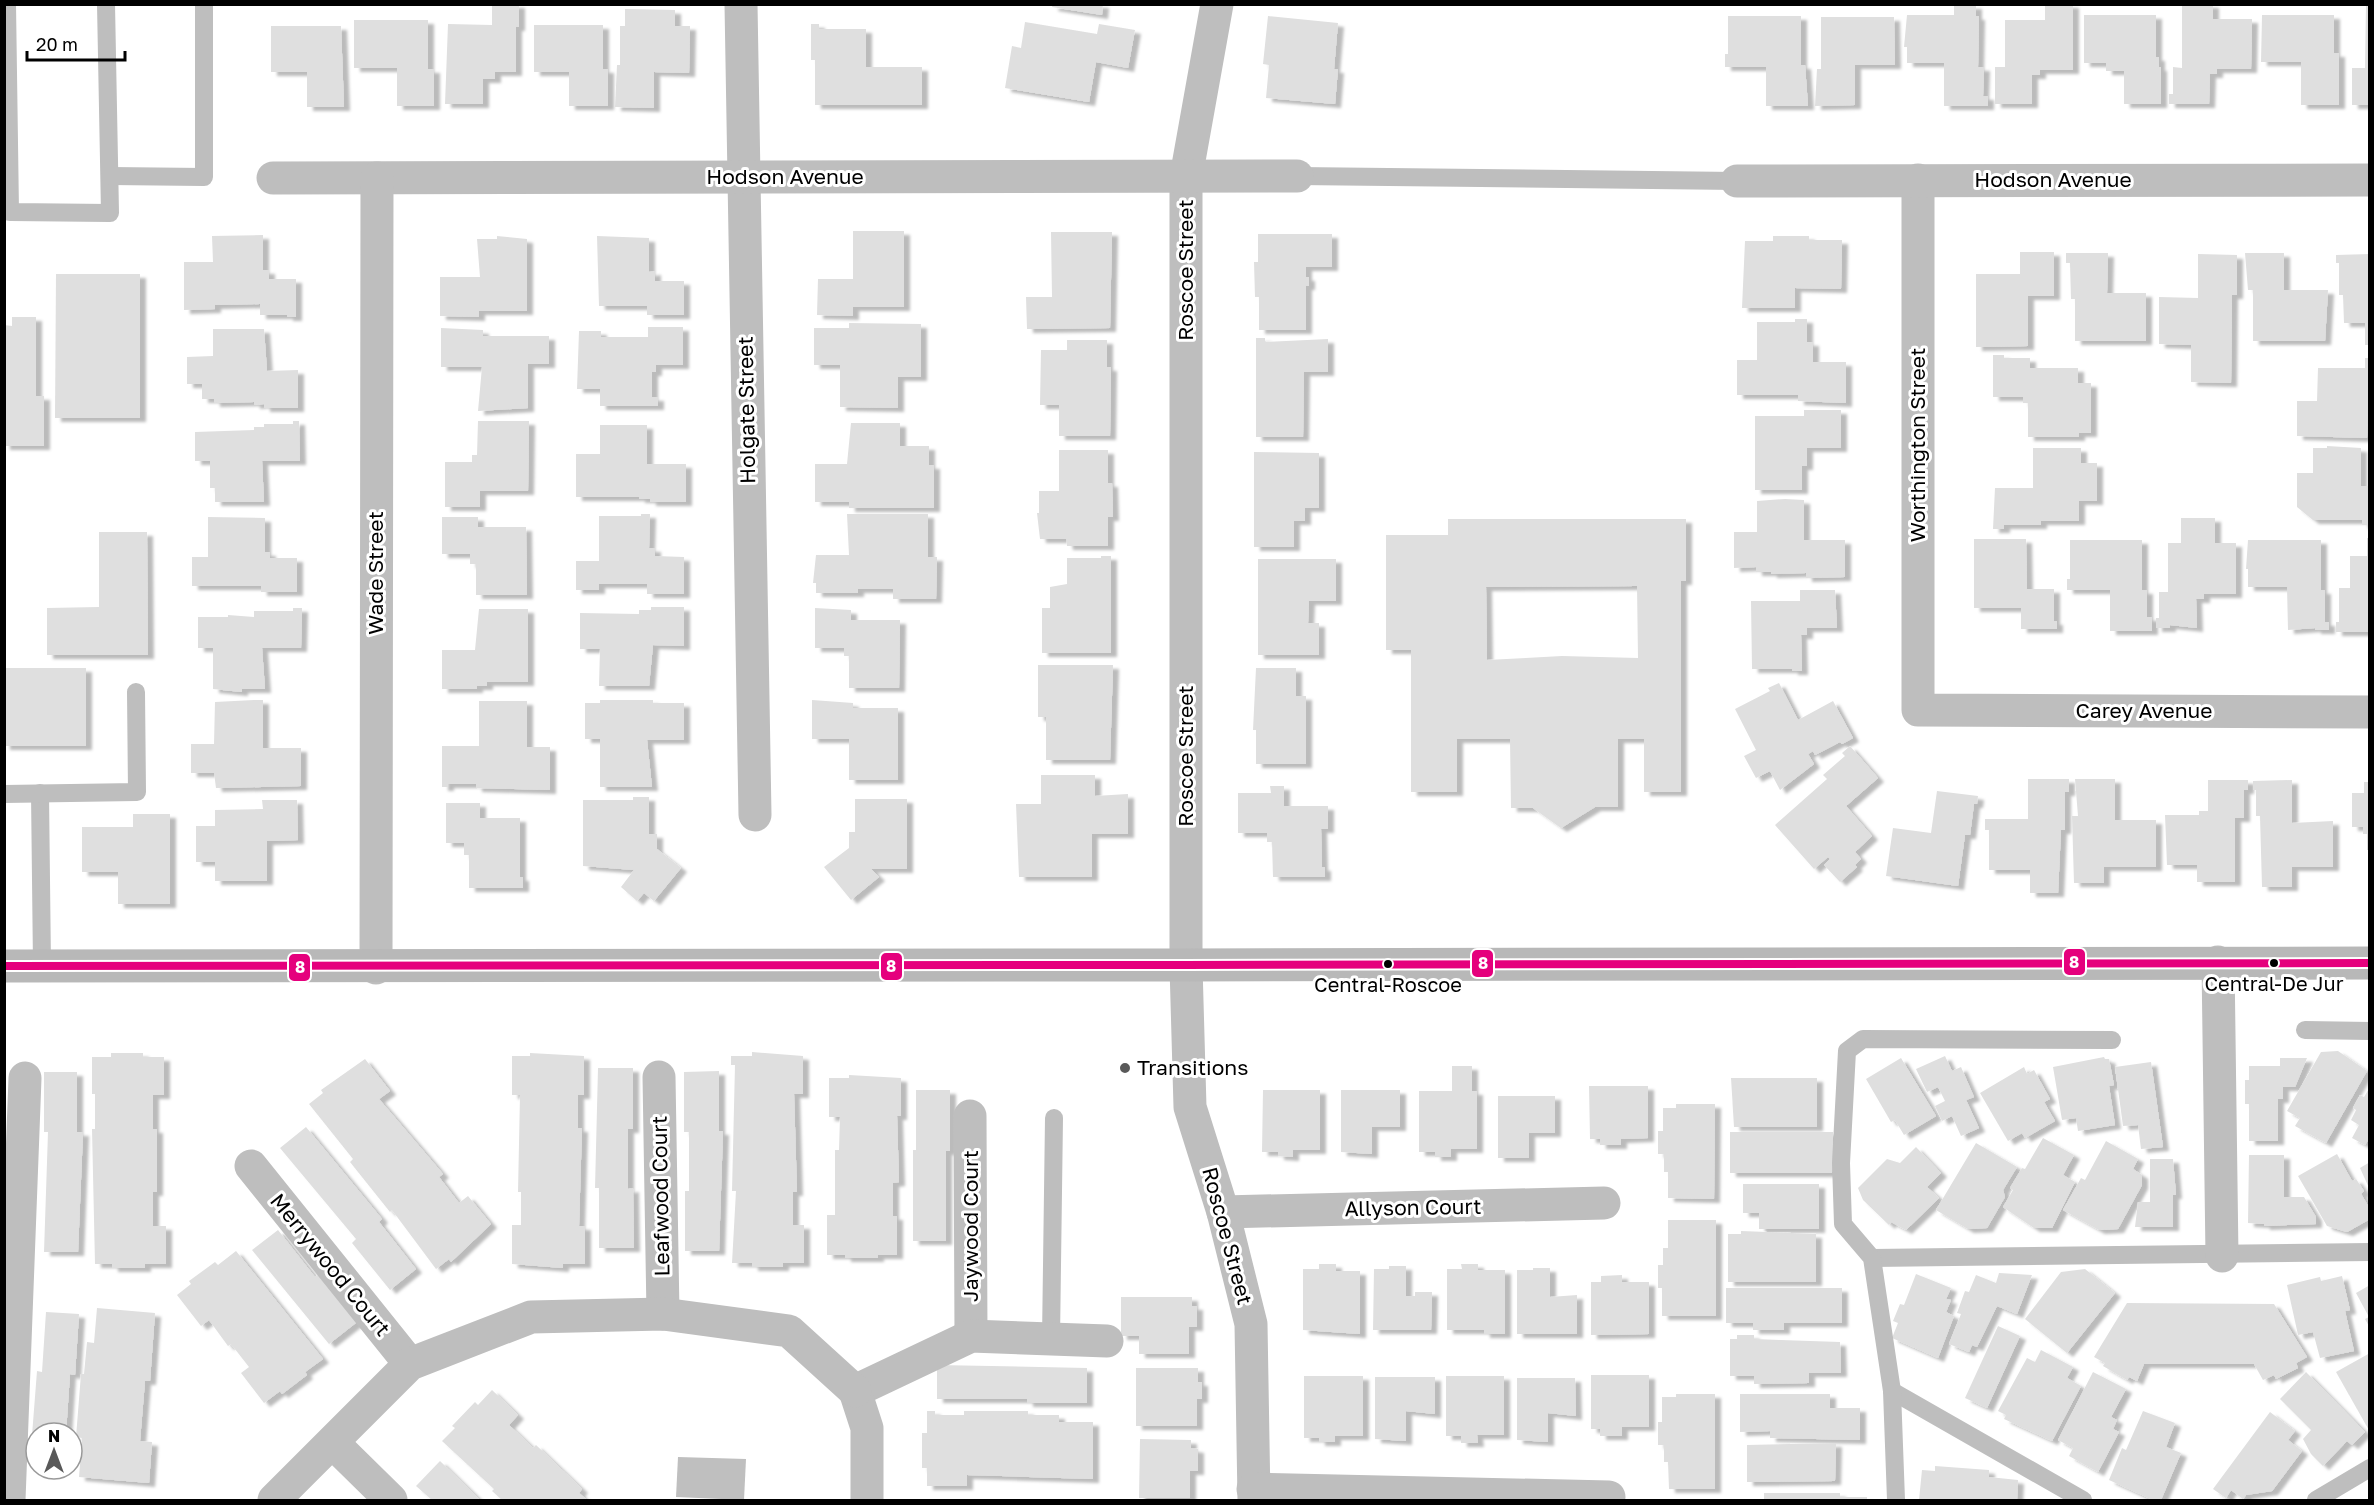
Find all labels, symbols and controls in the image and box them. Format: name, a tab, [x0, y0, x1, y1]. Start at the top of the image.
scale bar	[27, 24, 124, 62]
text: 20 m	[36, 33, 78, 55]
street label: Hodson Avenue	[706, 163, 864, 189]
street label: Hodson Avenue	[1974, 166, 2132, 192]
street label: Roscoe Street	[1172, 199, 1198, 341]
street label: Holgate Street	[732, 336, 760, 484]
street label: Worthington Street	[1904, 348, 1930, 542]
street label: Wade Street	[362, 511, 388, 635]
street label: Roscoe Street	[1172, 685, 1198, 827]
street label: Carey Avenue	[2075, 697, 2213, 723]
line badge: 8	[2063, 948, 2086, 976]
line badge: 8	[1471, 949, 1494, 978]
line badge: 8	[880, 952, 903, 981]
text: 8	[2069, 952, 2079, 972]
line badge: 8	[288, 953, 311, 982]
text: 8	[1478, 953, 1488, 973]
text: 8	[886, 956, 896, 976]
text: 8	[295, 957, 305, 977]
marker: Central-De Jur	[2268, 957, 2280, 969]
marker: Central-Roscoe	[1382, 958, 1394, 970]
place label: Central-De Jur	[2205, 971, 2344, 995]
place label: Central-Roscoe	[1314, 972, 1462, 996]
place label: Transitions	[1137, 1054, 1248, 1080]
marker: Transitions	[1118, 1061, 1132, 1075]
street label: Leafwood Court	[646, 1115, 674, 1277]
street label: Jaywood Court	[957, 1150, 983, 1302]
street label: Roscoe Street	[1197, 1164, 1259, 1307]
street label: Merrywood Court	[265, 1188, 396, 1341]
street label: Allyson Court	[1344, 1193, 1482, 1221]
north arrow	[24, 1421, 84, 1481]
text: N	[48, 1426, 60, 1446]

